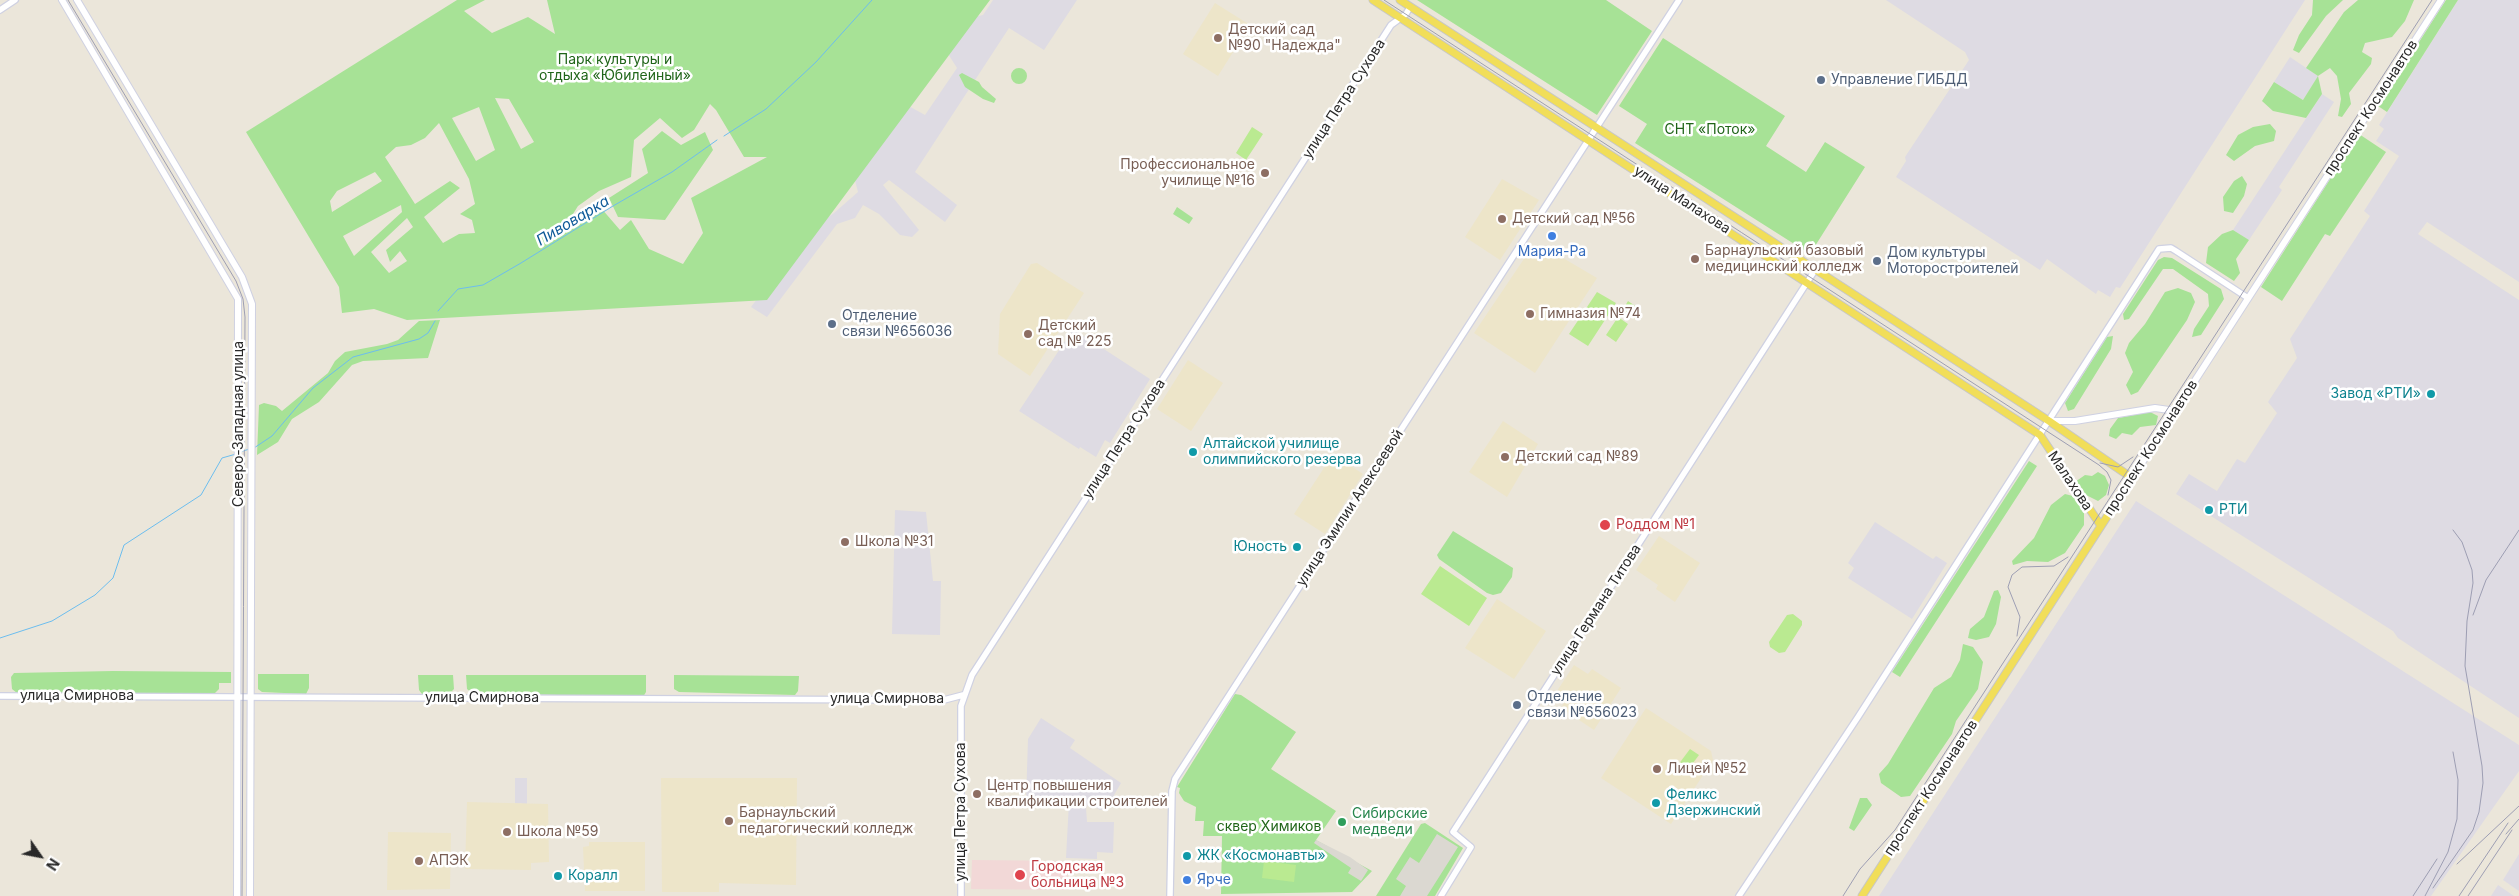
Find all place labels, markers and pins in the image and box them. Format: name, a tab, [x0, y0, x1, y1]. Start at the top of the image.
place label: Детский сад №90 "Надежда"	[1228, 22, 1341, 54]
marker: Детский сад №90 "Надежда"	[1212, 32, 1224, 44]
place label: Управление ГИБДД	[1831, 72, 1968, 88]
marker: Управление ГИБДД	[1815, 74, 1827, 86]
place label: Профессиональное училище №16	[1120, 157, 1255, 190]
marker: Профессиональное училище №16	[1259, 167, 1271, 179]
place label: Детский сад №56	[1512, 211, 1635, 227]
marker: Детский сад №56	[1496, 213, 1508, 225]
marker: Мария-Ра	[1546, 230, 1558, 242]
place label: Барнаульский базовый медицинский колледж	[1705, 243, 1864, 276]
place label: Мария-Ра	[1518, 244, 1586, 260]
place label: Дом культуры Моторостроителей	[1887, 245, 2019, 278]
marker: Барнаульский базовый медицинский колледж	[1689, 253, 1701, 265]
marker: Дом культуры Моторостроителей	[1871, 255, 1883, 267]
place label: Гимназия №74	[1540, 306, 1641, 322]
place label: Отделение связи №656036	[842, 308, 952, 341]
marker: Гимназия №74	[1524, 308, 1536, 320]
marker: Отделение связи №656036	[826, 318, 838, 330]
place label: Детский сад № 225	[1038, 318, 1112, 351]
marker: Детский сад № 225	[1022, 328, 1034, 340]
place label: Завод «РТИ»	[2331, 386, 2421, 402]
marker: Завод «РТИ»	[2425, 388, 2437, 400]
place label: Алтайской училище олимпийского резерва	[1203, 436, 1361, 468]
marker: Алтайской училище олимпийского резерва	[1187, 446, 1199, 458]
place label: Детский сад №89	[1515, 449, 1638, 465]
marker: Детский сад №89	[1499, 451, 1511, 463]
place label: РТИ	[2219, 502, 2248, 518]
marker: РТИ	[2203, 504, 2215, 516]
place label: Роддом №1	[1616, 517, 1695, 533]
marker: Роддом №1	[1598, 518, 1612, 532]
place label: Школа №31	[855, 534, 934, 550]
marker: Школа №31	[839, 536, 851, 548]
place label: Юность	[1234, 539, 1287, 555]
marker: Юность	[1291, 541, 1303, 553]
place label: Отделение связи №656023	[1527, 689, 1637, 722]
marker: Отделение связи №656023	[1511, 699, 1523, 711]
place label: Лицей №52	[1667, 761, 1747, 777]
marker: Лицей №52	[1651, 763, 1663, 775]
place label: Центр повышения квалификации строителей	[987, 778, 1168, 810]
place label: Феликс Дзержинский	[1666, 787, 1761, 820]
marker: Центр повышения квалификации строителей	[971, 788, 983, 800]
marker: Феликс Дзержинский	[1650, 797, 1662, 809]
place label: Барнаульский педагогический колледж	[739, 805, 913, 838]
place label: Сибирские медведи	[1352, 806, 1428, 839]
marker: Барнаульский педагогический колледж	[723, 815, 735, 827]
marker: Сибирские медведи	[1336, 816, 1348, 828]
place label: Школа №59	[517, 824, 598, 840]
marker: Школа №59	[501, 826, 513, 838]
place label: ЖК «Космонавты»	[1197, 848, 1326, 864]
marker: ЖК «Космонавты»	[1181, 850, 1193, 862]
place label: АПЭК	[429, 853, 469, 869]
marker: АПЭК	[413, 855, 425, 867]
place label: Городская больница №3	[1031, 859, 1124, 892]
place label: Коралл	[568, 868, 618, 884]
marker: Городская больница №3	[1013, 868, 1027, 882]
marker: Коралл	[552, 870, 564, 882]
place label: Ярче	[1197, 872, 1231, 888]
marker: Ярче	[1181, 874, 1193, 886]

